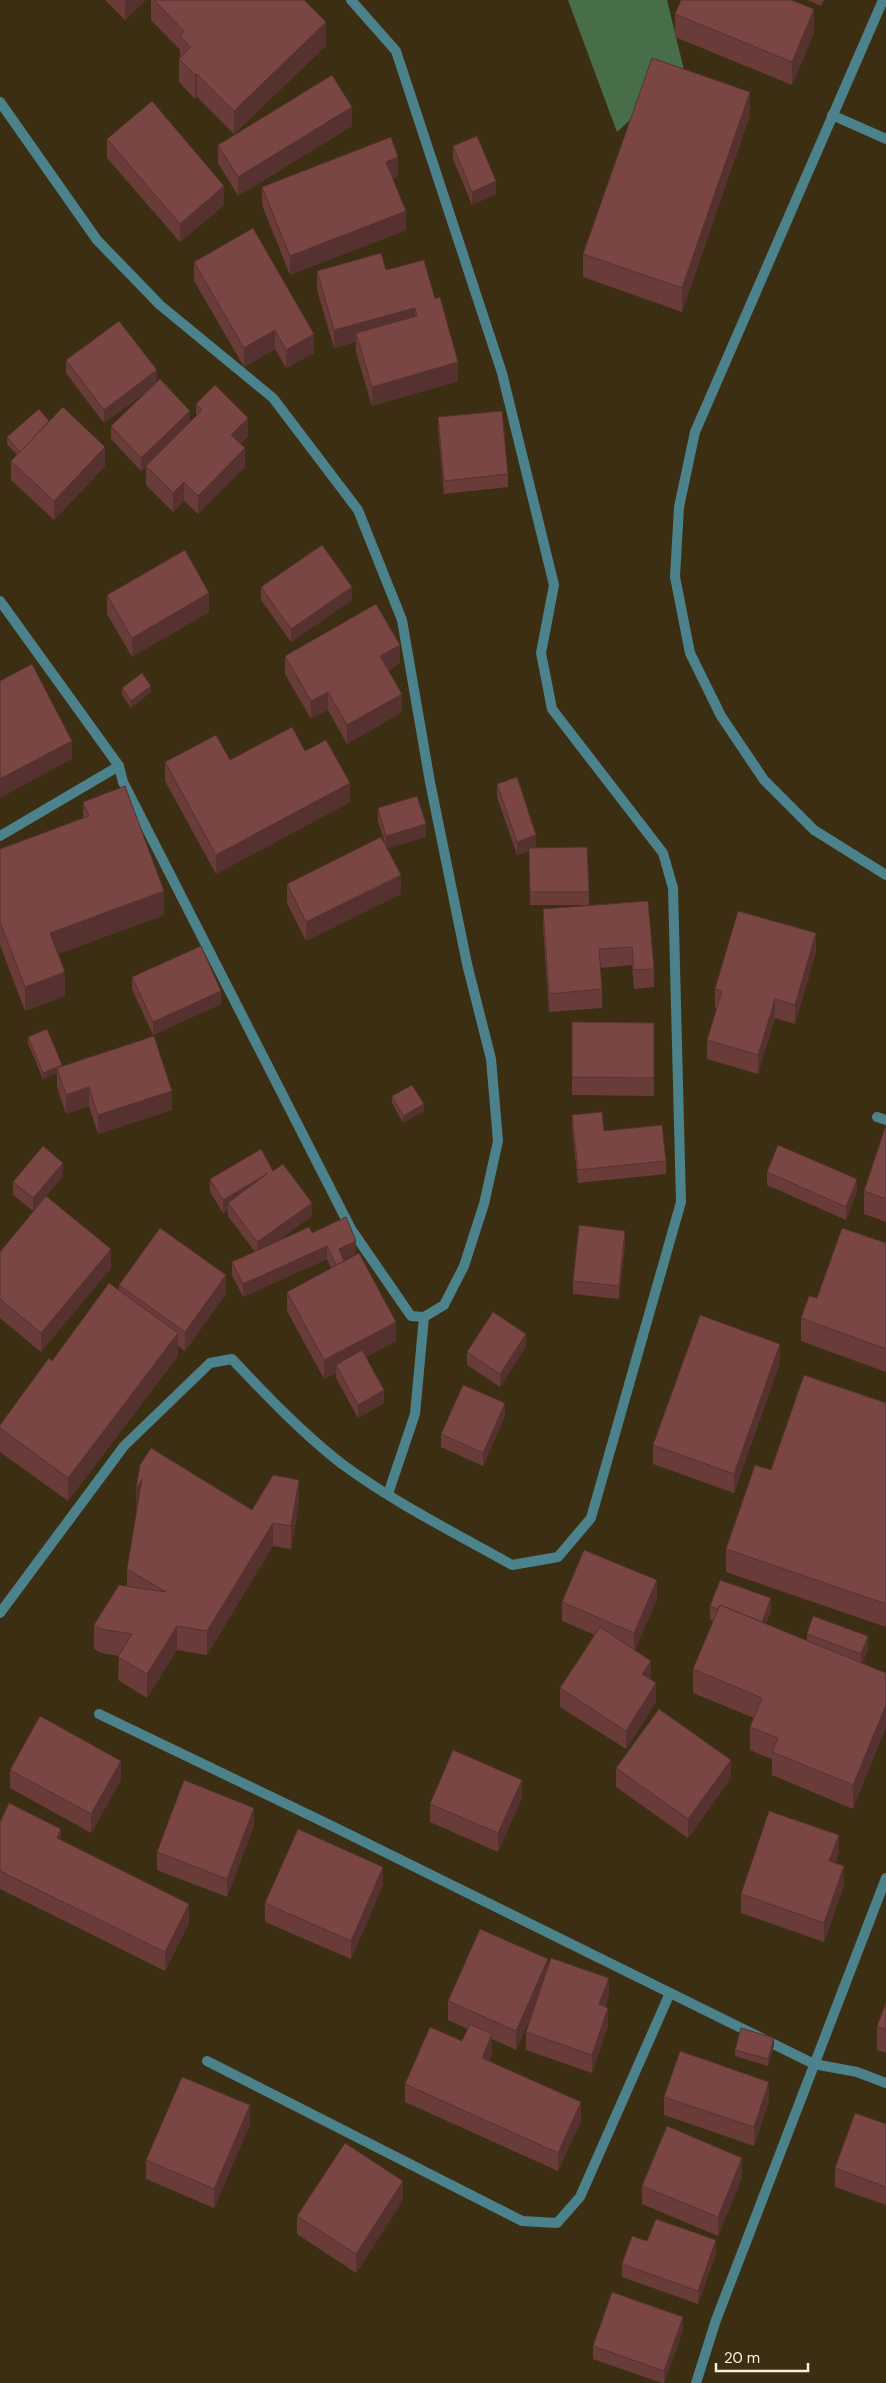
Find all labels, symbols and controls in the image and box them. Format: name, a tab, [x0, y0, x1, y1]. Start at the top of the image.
scale bar	[716, 2340, 808, 2372]
text: 20 m	[724, 2348, 760, 2368]

